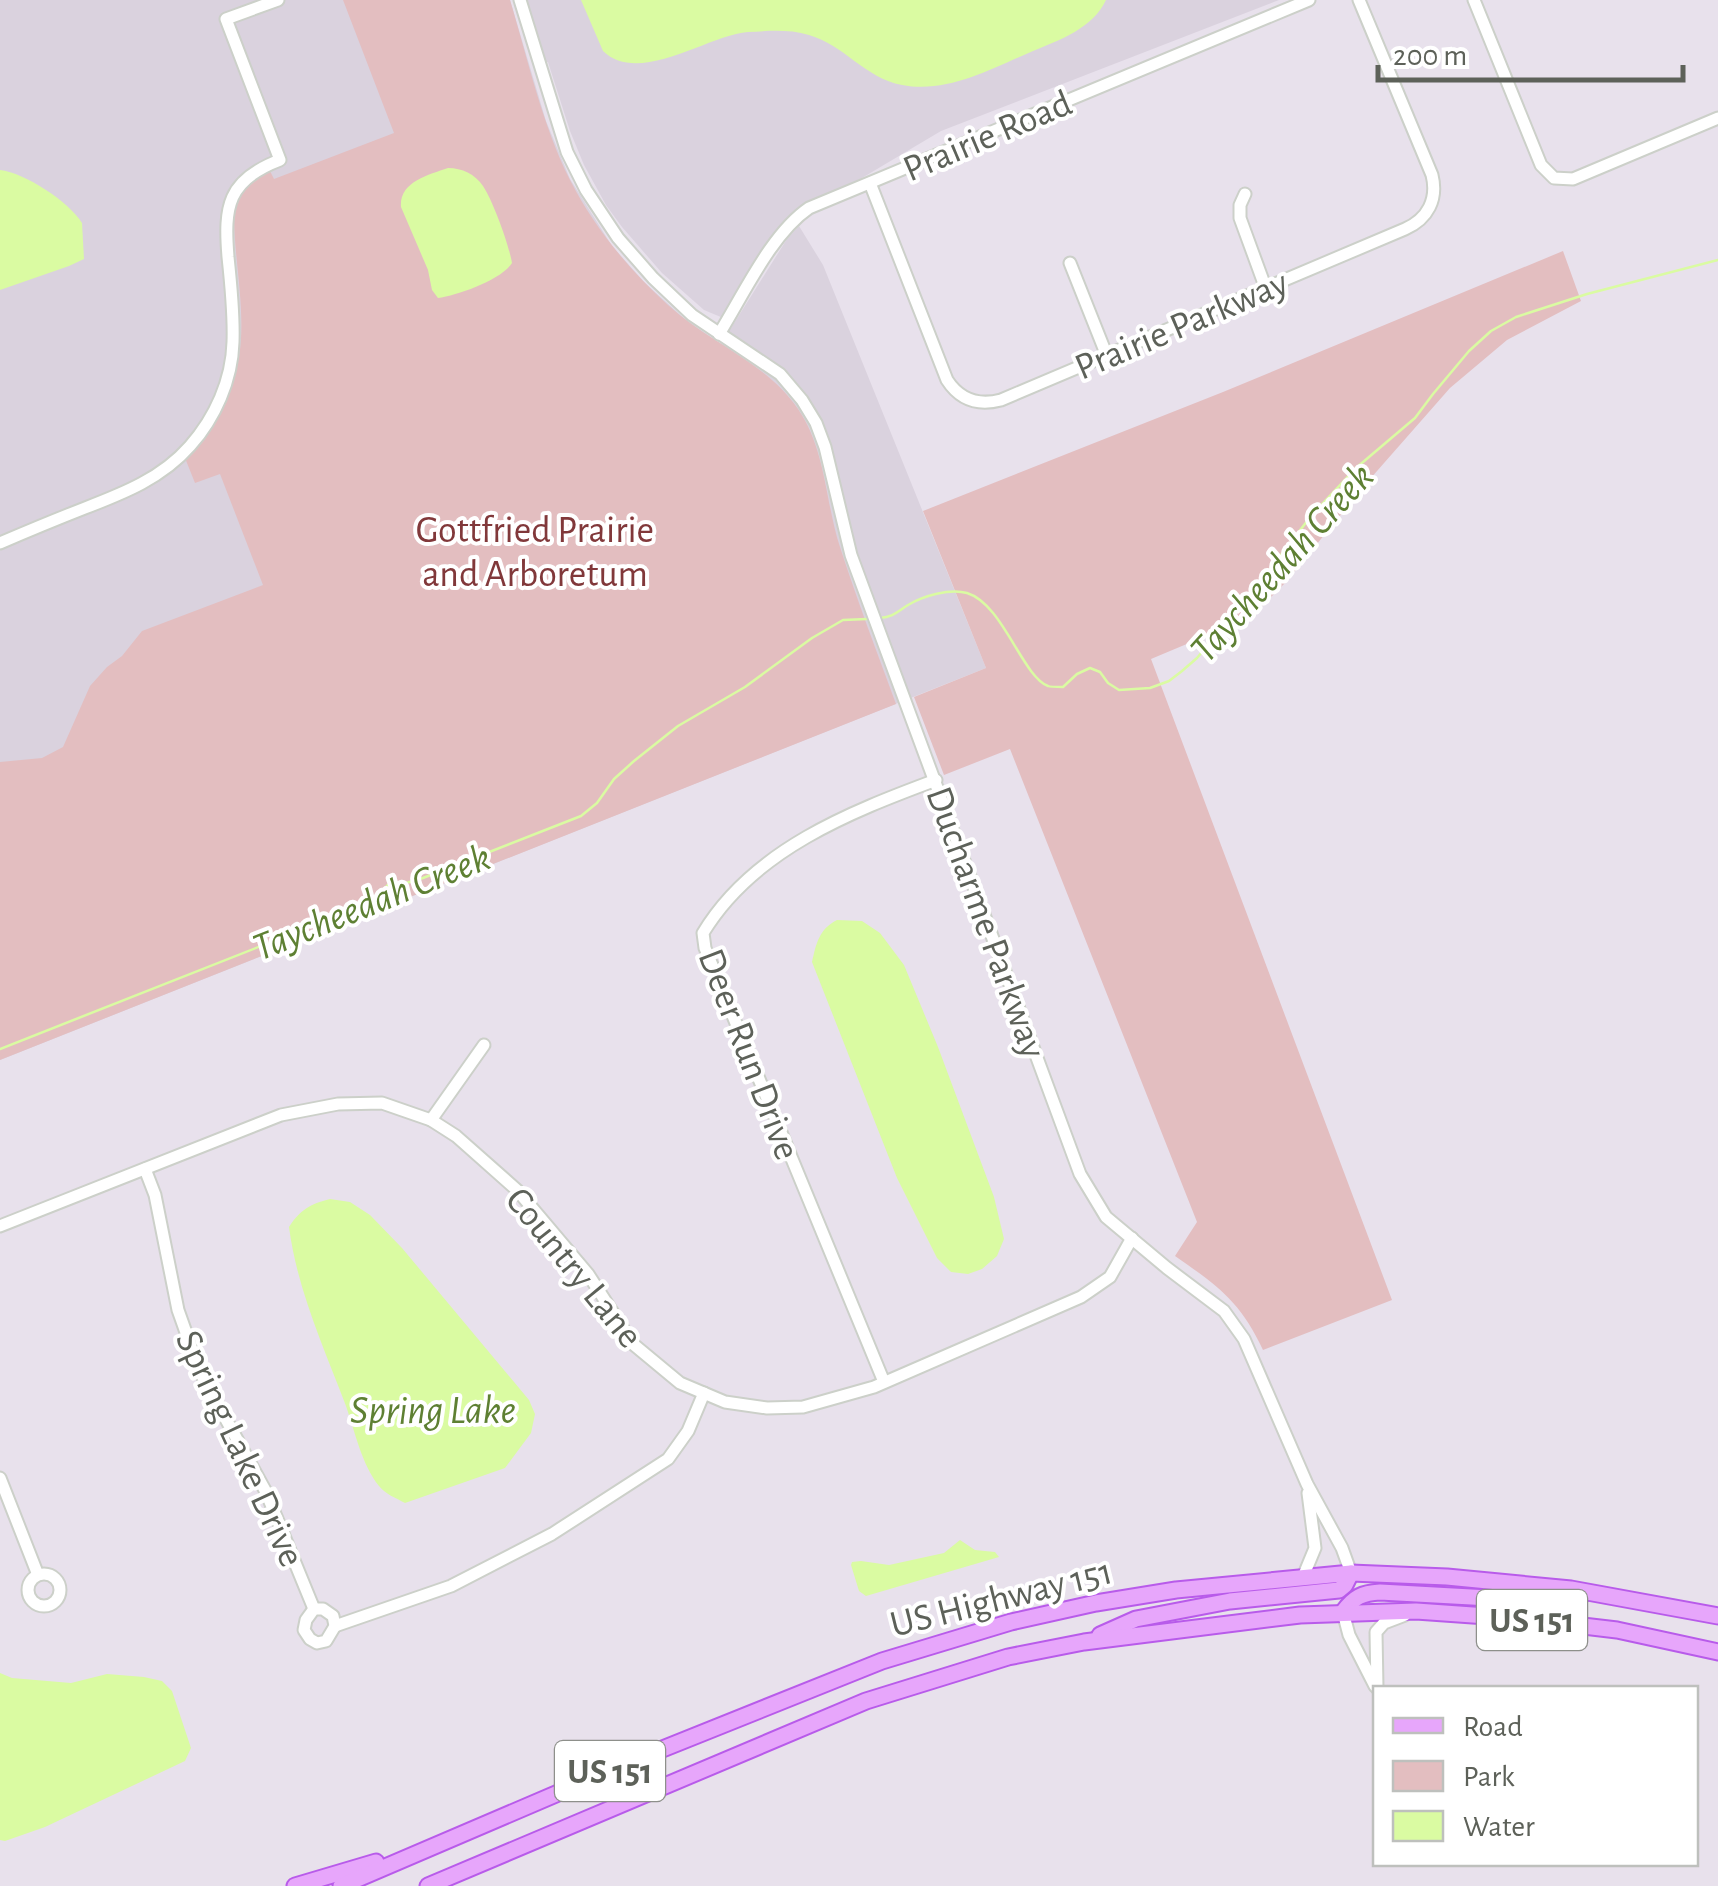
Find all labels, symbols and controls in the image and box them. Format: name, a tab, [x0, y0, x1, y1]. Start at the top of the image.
scale bar	[1378, 20, 1683, 82]
text: 200 m	[1393, 41, 1467, 71]
street label: Prairie Road	[898, 84, 1077, 189]
street label: Prairie Parkway	[1070, 264, 1294, 388]
water label: Taycheedah Creek	[1183, 456, 1382, 670]
park label: Gottfried Prairie and Arboretum	[416, 512, 654, 594]
street label: Ducharme Parkway	[918, 782, 1052, 1063]
water label: Taycheedah Creek	[247, 837, 496, 969]
street label: Deer Run Drive	[691, 944, 806, 1165]
street label: Country Lane	[498, 1181, 649, 1355]
street label: Spring Lake Drive	[168, 1325, 310, 1573]
water label: Spring Lake	[350, 1391, 516, 1431]
street label: US Highway 151	[887, 1553, 1116, 1645]
road number: US 151	[1477, 1590, 1587, 1650]
legend	[1373, 1686, 1698, 1866]
text: Road	[1463, 1712, 1523, 1742]
road number: US 151	[555, 1741, 665, 1801]
text: Park	[1463, 1762, 1515, 1792]
text: Water	[1463, 1812, 1535, 1842]

